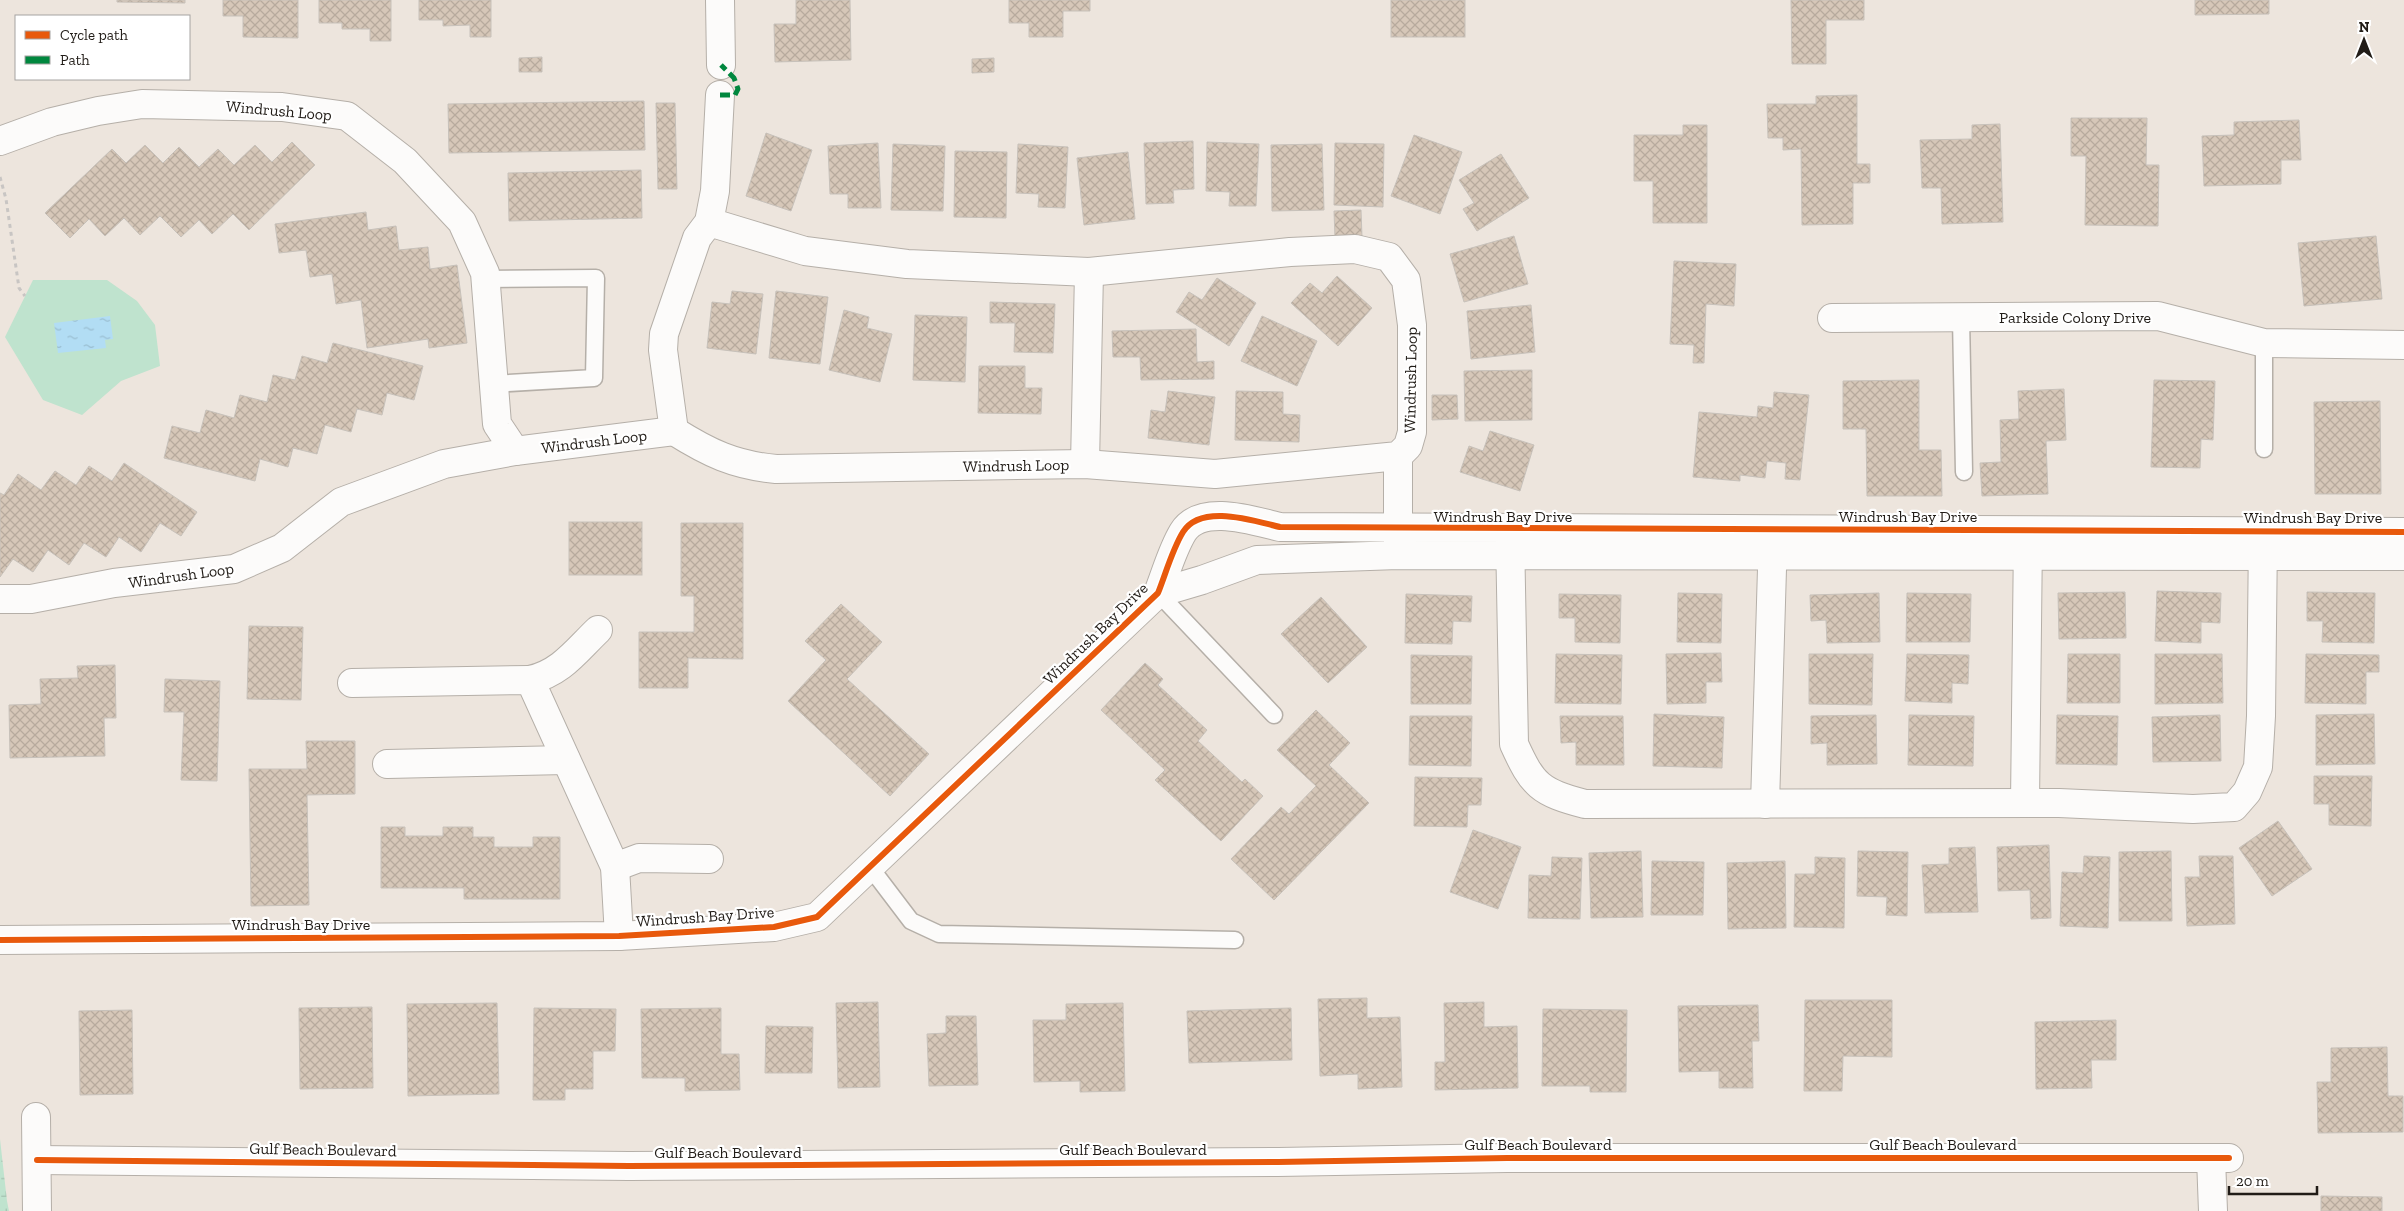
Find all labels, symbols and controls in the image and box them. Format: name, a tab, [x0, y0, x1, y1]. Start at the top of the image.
legend	[15, 15, 190, 80]
north arrow	[2339, 15, 2389, 65]
text: N	[2359, 19, 2370, 36]
text: Cycle path	[60, 26, 129, 44]
text: Path	[60, 51, 90, 69]
street label: Windrush Loop	[225, 96, 333, 125]
street label: Parkside Colony Drive	[1999, 308, 2151, 327]
street label: Windrush Loop	[1400, 327, 1421, 433]
street label: Windrush Loop	[540, 426, 648, 457]
street label: Windrush Loop	[963, 455, 1069, 476]
street label: Windrush Bay Drive	[1434, 507, 1572, 526]
street label: Windrush Bay Drive	[1839, 507, 1977, 526]
street label: Windrush Bay Drive	[2244, 508, 2382, 527]
street label: Windrush Loop	[127, 559, 235, 592]
street label: Windrush Bay Drive	[1039, 578, 1152, 688]
street label: Windrush Bay Drive	[635, 902, 775, 931]
street label: Windrush Bay Drive	[232, 915, 370, 934]
street label: Gulf Beach Boulevard	[1464, 1135, 1612, 1154]
street label: Gulf Beach Boulevard	[1869, 1135, 2017, 1154]
street label: Gulf Beach Boulevard	[249, 1139, 397, 1160]
street label: Gulf Beach Boulevard	[1059, 1140, 1207, 1159]
street label: Gulf Beach Boulevard	[654, 1143, 802, 1162]
scale bar	[2229, 1164, 2316, 1196]
text: 20 m	[2236, 1172, 2269, 1190]

